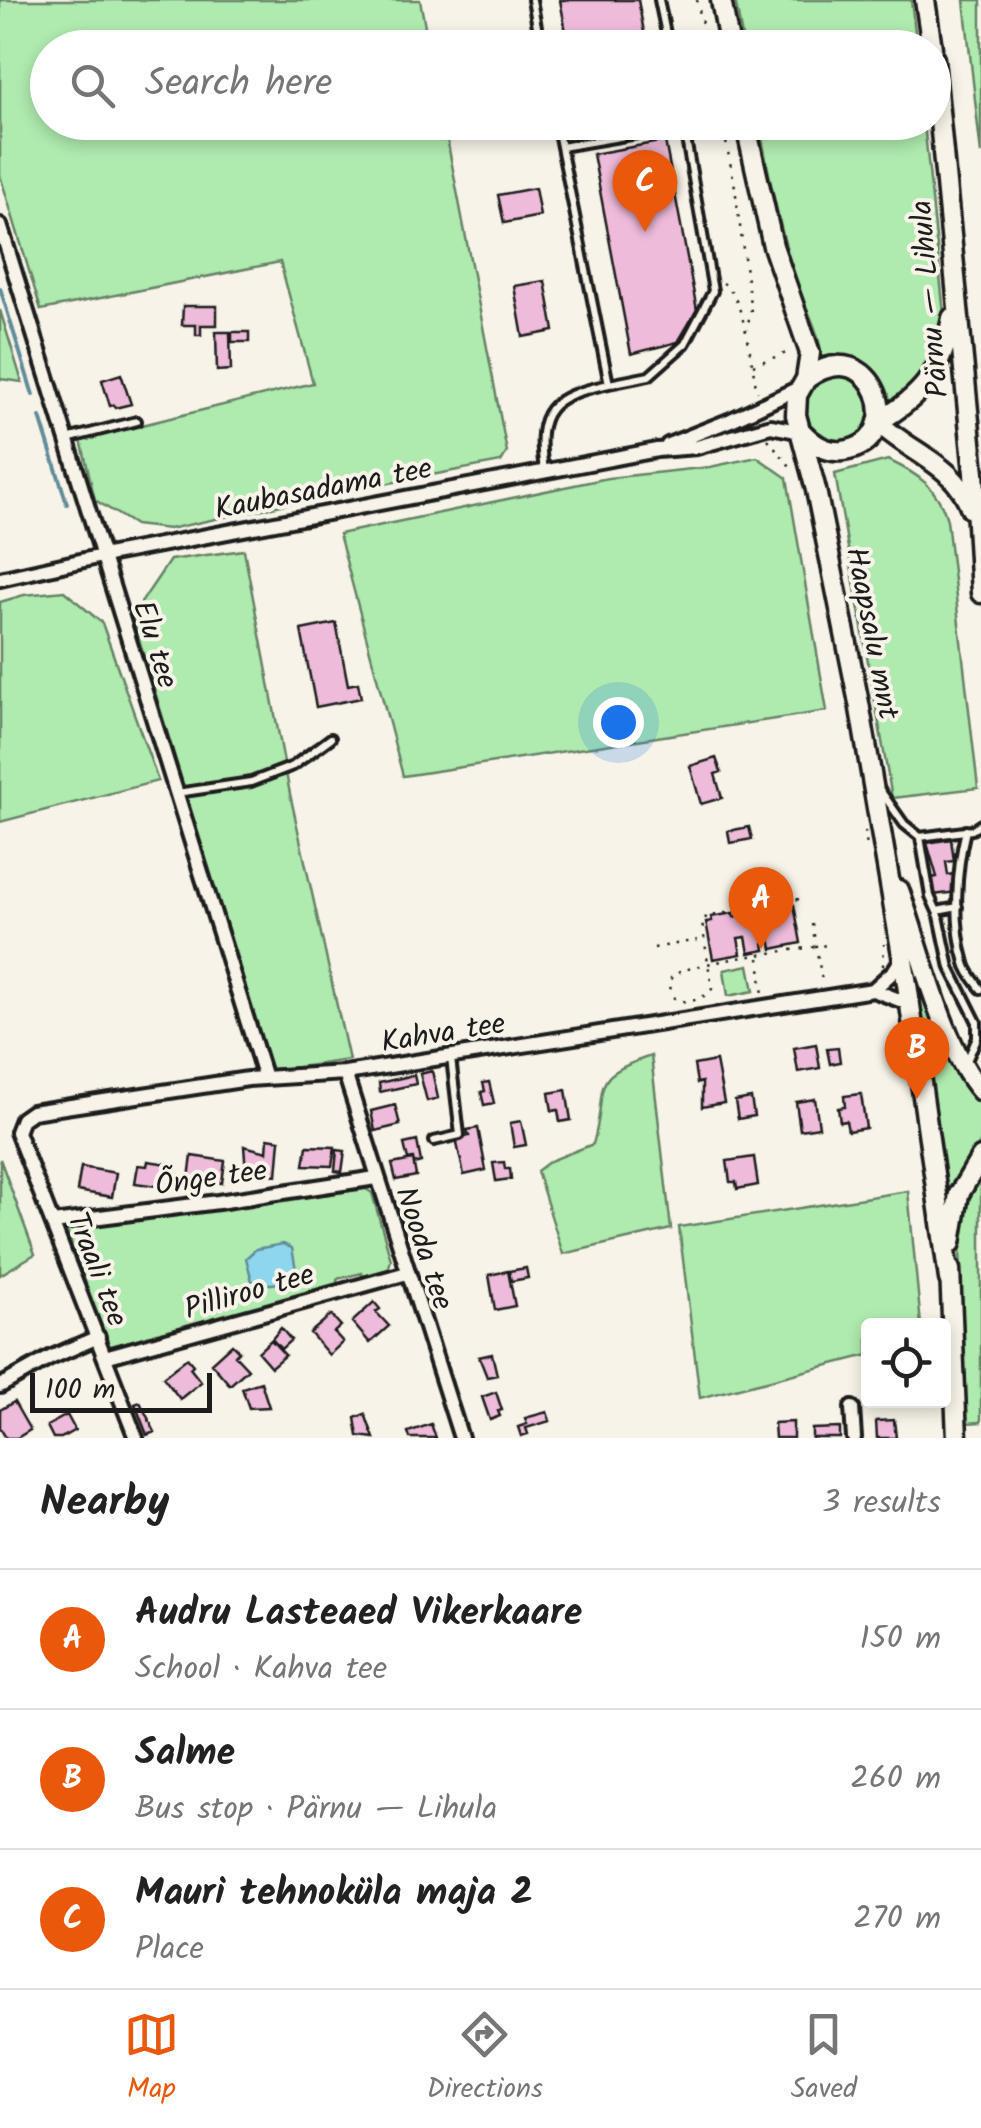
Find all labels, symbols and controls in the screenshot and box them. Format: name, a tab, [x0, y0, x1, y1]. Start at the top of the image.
search box	[30, 30, 951, 140]
text: Search here	[145, 55, 332, 115]
icon: search	[65, 58, 120, 113]
pin: C	[612, 150, 678, 232]
street label: Pärnu — Lihula	[898, 198, 964, 399]
street label: Kaubasadama tee	[211, 445, 436, 535]
street label: Haapsalu mnt	[831, 543, 911, 724]
street label: Elu tee	[118, 595, 190, 695]
your location	[593, 697, 644, 748]
pin: A	[728, 866, 794, 949]
street label: Kahva tee	[378, 1000, 509, 1067]
pin: B	[884, 1016, 950, 1099]
street label: Õnge tee	[152, 1147, 270, 1211]
street label: Nooda tee	[381, 1181, 466, 1317]
street label: Traali tee	[52, 1205, 140, 1334]
street label: Pilliroo tee	[179, 1252, 320, 1334]
map controls	[861, 1318, 951, 1408]
button: locate	[861, 1318, 951, 1408]
scale bar	[30, 1368, 212, 1412]
text: 100 m	[45, 1368, 115, 1413]
text: Nearby	[40, 1470, 169, 1537]
text: 3 results	[822, 1478, 941, 1529]
text: Audru Lasteaed Vikerkaare	[135, 1584, 582, 1644]
text: A	[62, 1614, 83, 1665]
text: 150 m	[859, 1614, 941, 1665]
text: School · Kahva tee	[135, 1644, 387, 1695]
text: Salme	[135, 1724, 235, 1784]
text: B	[63, 1754, 82, 1805]
text: 260 m	[850, 1754, 941, 1805]
text: Bus stop · Pärnu — Lihula	[135, 1784, 497, 1835]
text: Mauri tehnoküla maja 2	[135, 1864, 533, 1924]
text: C	[63, 1894, 82, 1945]
text: 270 m	[853, 1894, 941, 1945]
text: Place	[135, 1924, 204, 1975]
tab: Map	[124, 2007, 179, 2112]
tab: Directions	[427, 2007, 543, 2112]
tab: Saved	[791, 2007, 857, 2112]

